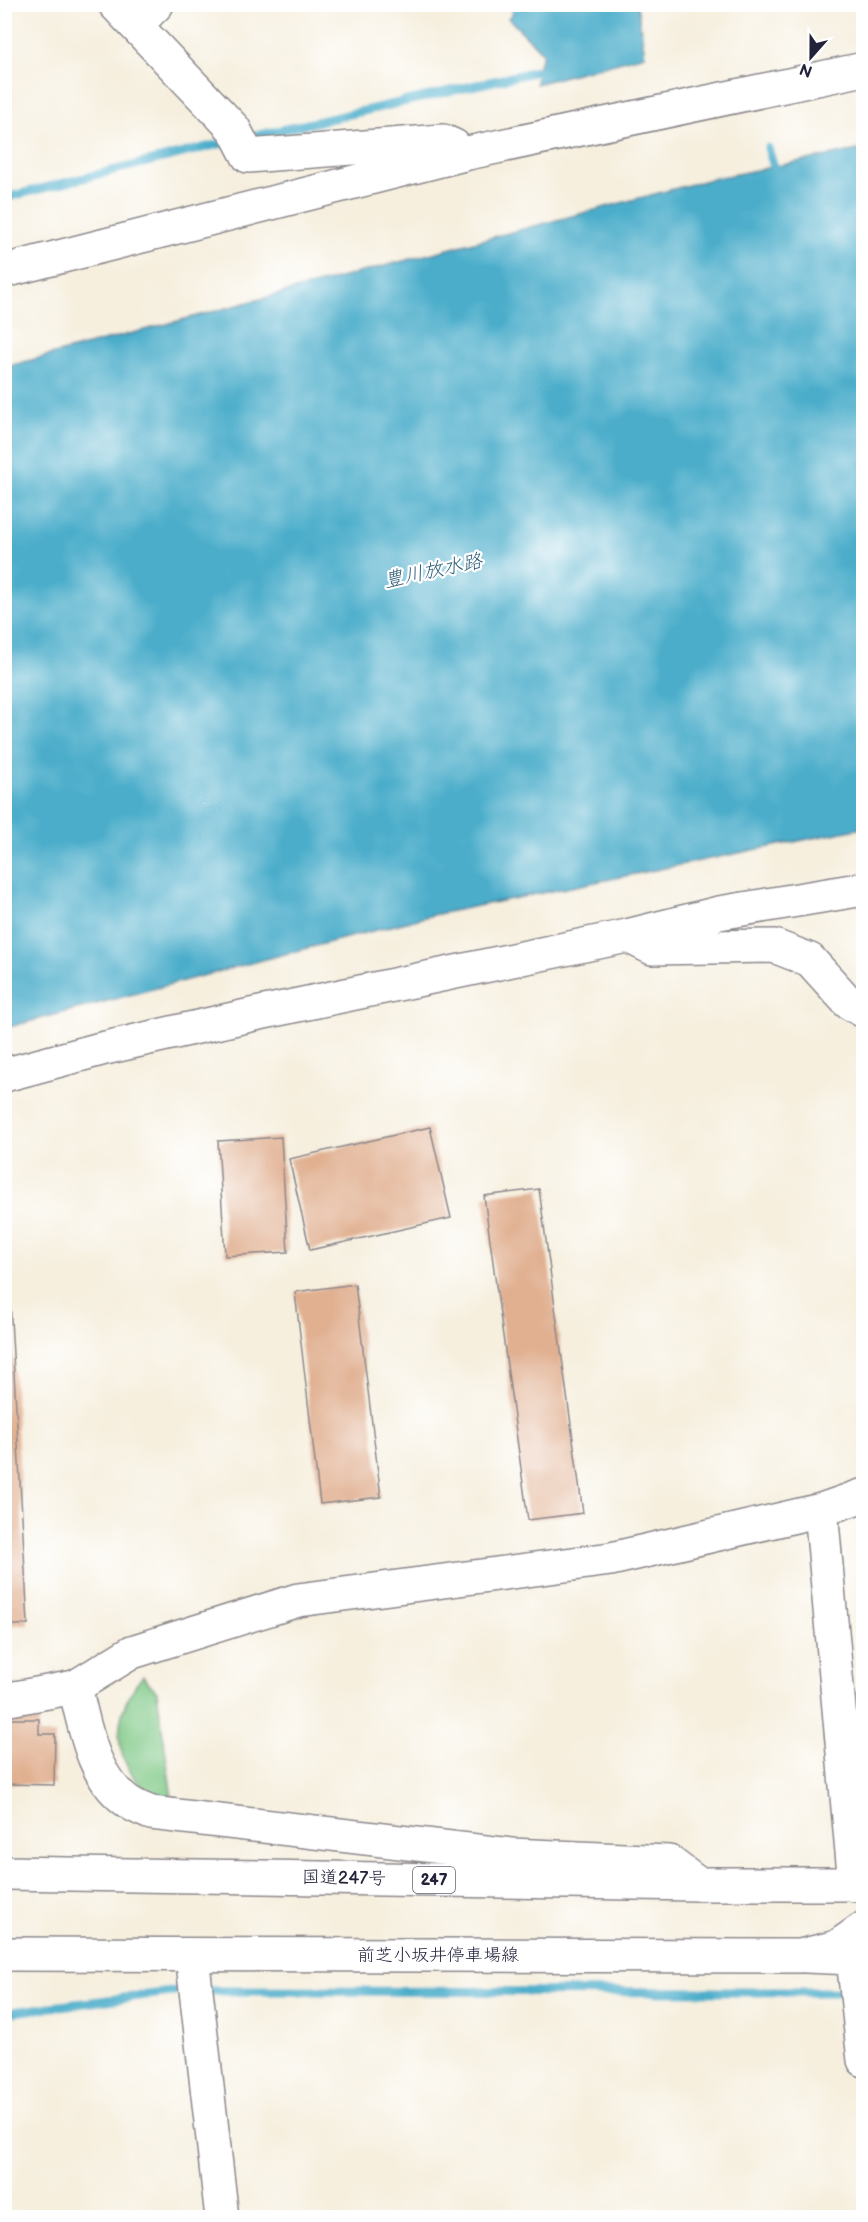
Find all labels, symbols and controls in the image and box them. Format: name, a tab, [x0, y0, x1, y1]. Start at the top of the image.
north arrow	[781, 27, 841, 87]
text: N	[797, 59, 815, 81]
water label: 豊川放水路	[382, 549, 485, 593]
street label: 国道247号	[302, 1867, 386, 1889]
road number: 247	[413, 1867, 455, 1893]
street label: 前芝小坂井停車場線	[357, 1945, 519, 1966]

